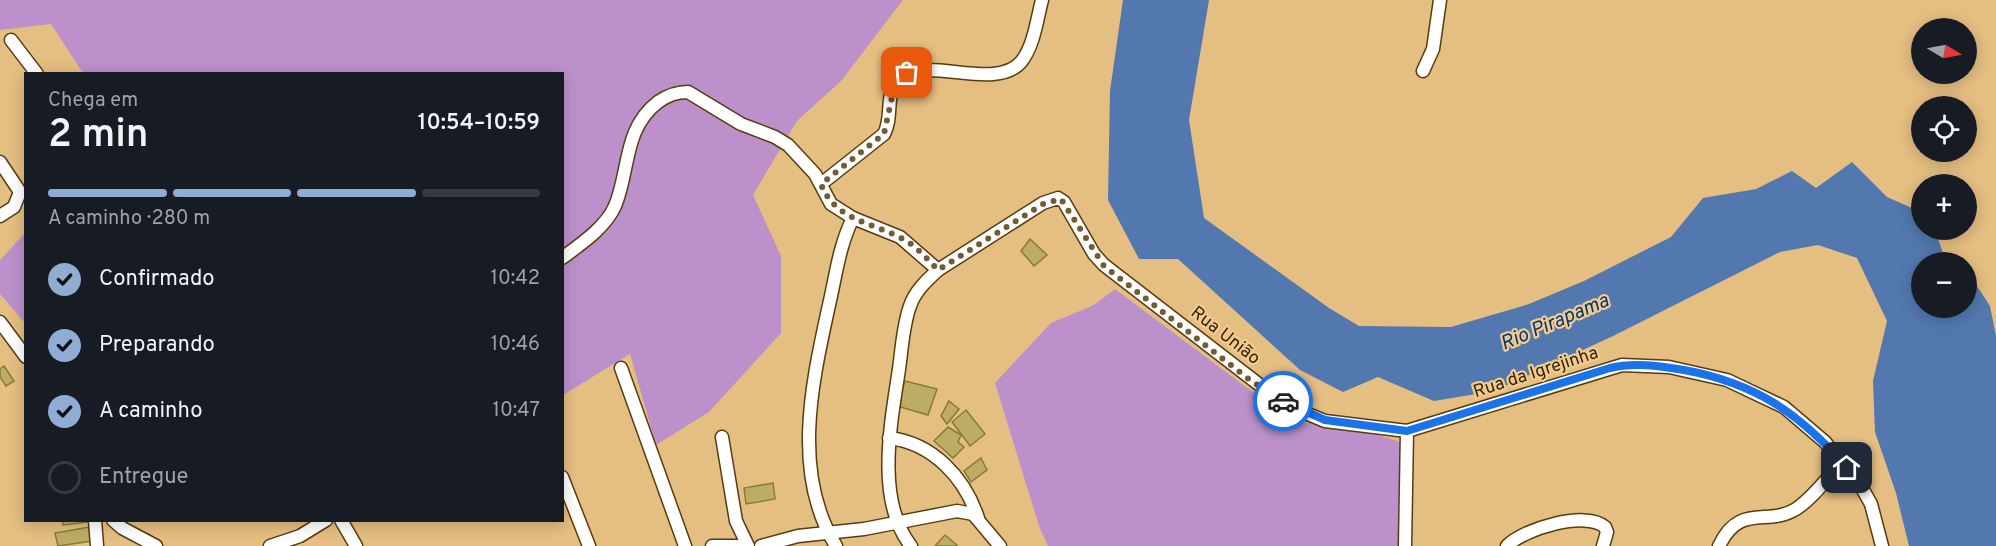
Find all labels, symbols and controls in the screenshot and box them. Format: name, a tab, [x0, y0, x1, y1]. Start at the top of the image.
north arrow	[1911, 18, 1977, 84]
map controls	[1911, 18, 1977, 318]
pin	[881, 47, 932, 98]
icon: bag	[890, 56, 923, 89]
text: Chega em	[48, 88, 138, 114]
button: locate	[1911, 96, 1977, 162]
text: 10:54–10:59	[418, 110, 540, 137]
text: 2 min	[48, 112, 149, 161]
button: +	[1911, 174, 1977, 240]
text: A caminho · 280 m	[48, 206, 210, 232]
button: −	[1911, 252, 1977, 318]
icon: check	[48, 263, 81, 296]
text: Confirmado	[99, 266, 215, 293]
text: 10:42	[491, 266, 540, 292]
water label: Rio Pirapama	[1497, 288, 1614, 358]
street label: Rua União	[1186, 302, 1264, 370]
icon: check	[48, 329, 81, 362]
text: Preparando	[99, 332, 215, 359]
text: 10:46	[491, 332, 540, 358]
street label: Rua da Igrejinha	[1471, 342, 1601, 404]
courier	[1253, 371, 1313, 431]
icon: car	[1267, 385, 1300, 418]
icon: check	[48, 395, 81, 428]
text: A caminho	[99, 398, 202, 425]
text: 10:47	[493, 398, 540, 424]
pin	[1821, 442, 1872, 493]
icon: home	[1830, 451, 1863, 484]
text: Entregue	[99, 464, 188, 491]

